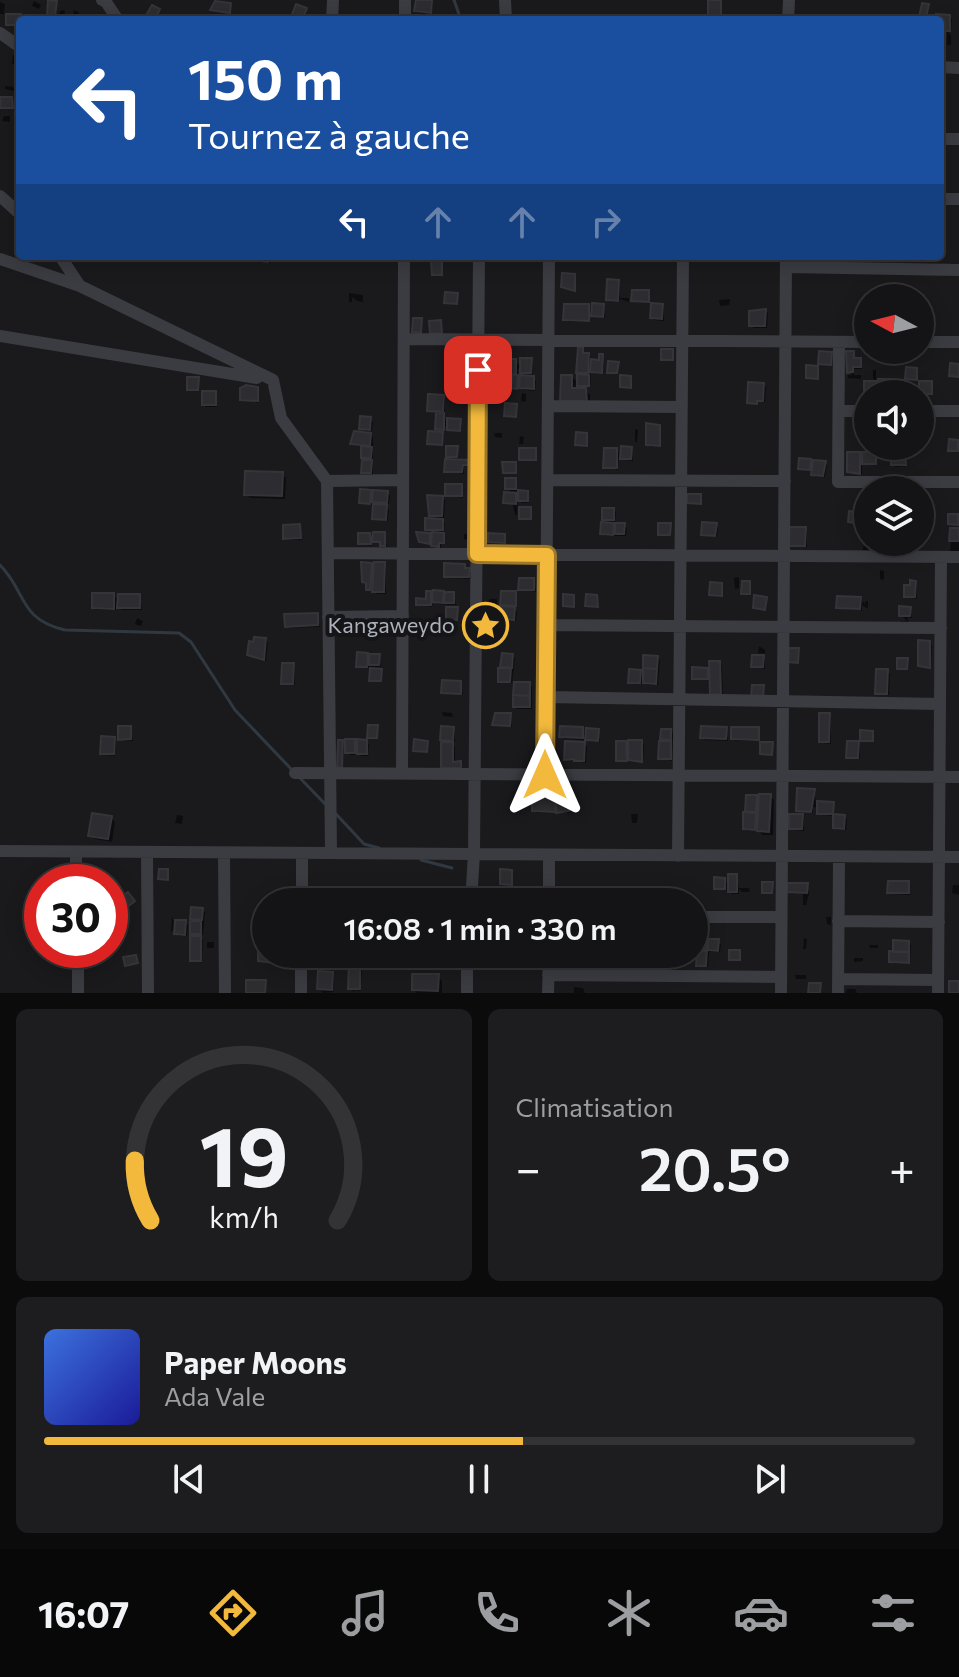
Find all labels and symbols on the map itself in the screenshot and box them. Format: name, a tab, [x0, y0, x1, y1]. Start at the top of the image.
north arrow	[854, 284, 934, 364]
pin	[444, 336, 512, 404]
place icon: Kangaweydo	[462, 601, 510, 649]
place label: Kangaweydo	[328, 611, 455, 638]
position arrow	[503, 733, 587, 817]
speed limit sign: 30	[24, 864, 128, 968]

